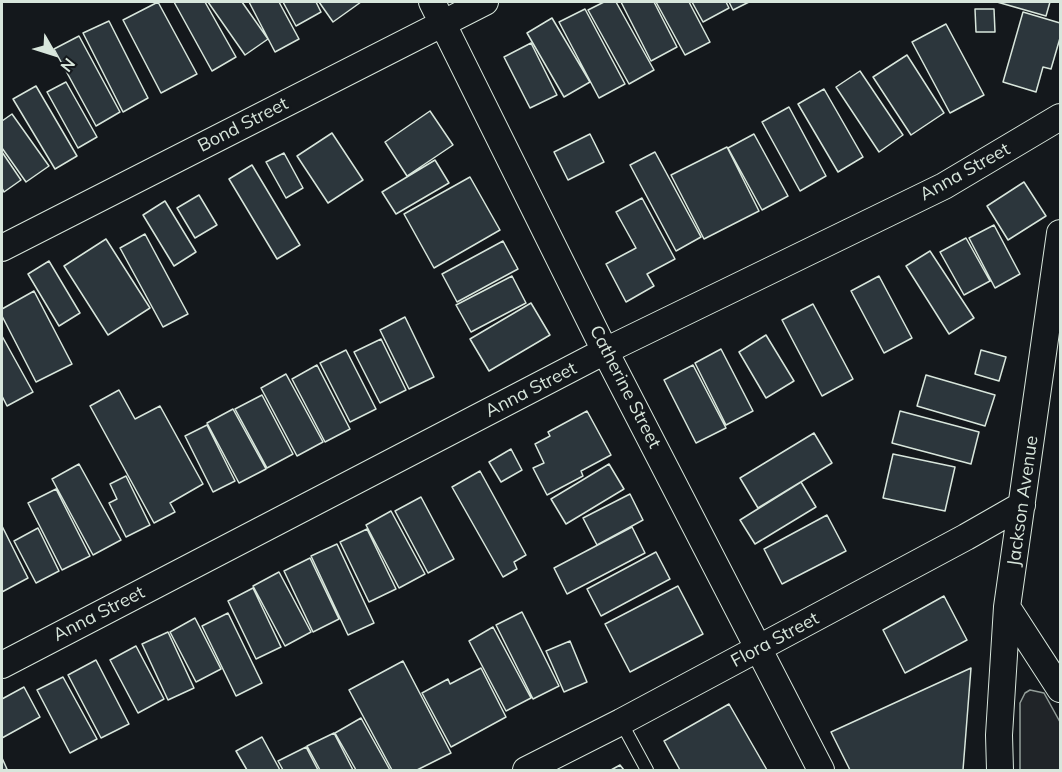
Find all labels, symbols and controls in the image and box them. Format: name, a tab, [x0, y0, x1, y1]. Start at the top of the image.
north arrow	[24, 24, 84, 84]
text: N	[56, 54, 80, 76]
street label: Bond Street	[194, 93, 292, 157]
street label: Anna Street	[916, 138, 1014, 206]
street label: Catherine Street	[585, 322, 665, 452]
street label: Anna Street	[482, 358, 580, 422]
street label: Jackson Avenue	[1003, 434, 1043, 568]
street label: Anna Street	[50, 582, 148, 646]
street label: Flora Street	[727, 608, 823, 672]

